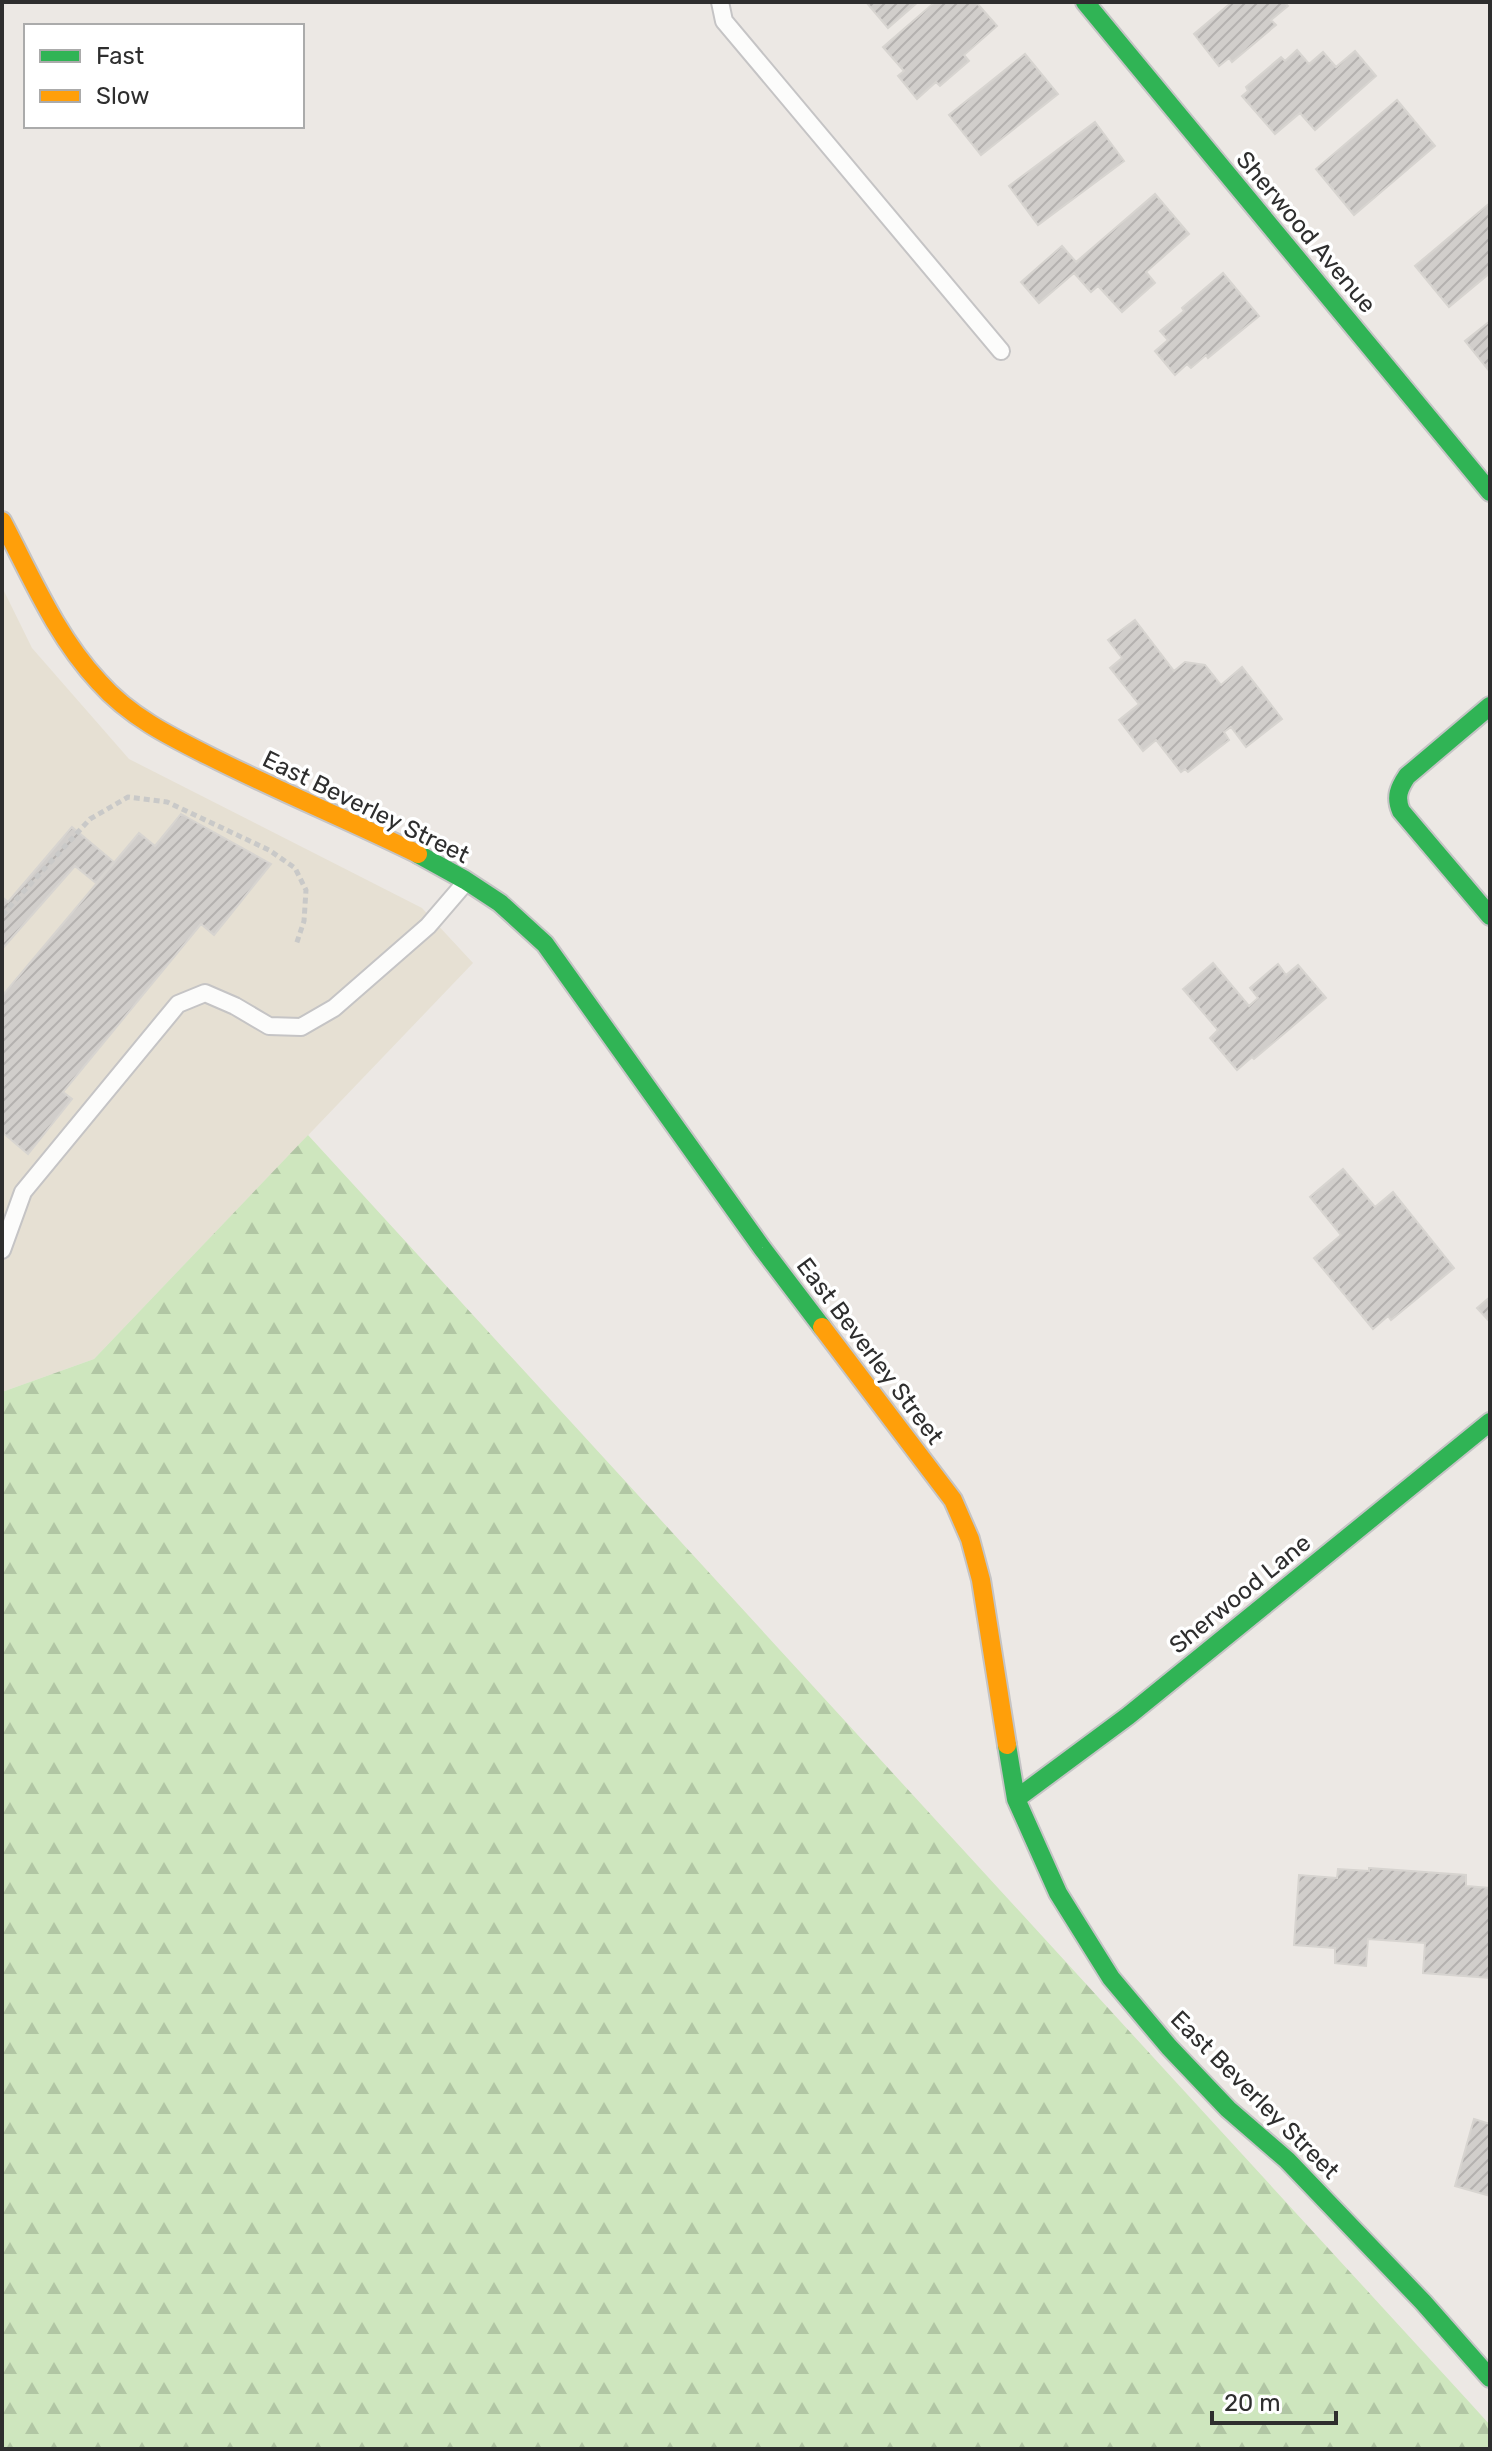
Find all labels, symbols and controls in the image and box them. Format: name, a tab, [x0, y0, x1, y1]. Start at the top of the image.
legend	[24, 24, 304, 128]
text: Fast	[96, 42, 144, 70]
text: Slow	[96, 82, 149, 110]
street label: Sherwood Avenue	[1230, 146, 1382, 318]
street label: East Beverley Street	[258, 745, 474, 869]
street label: East Beverley Street	[791, 1252, 949, 1450]
street label: Sherwood Lane	[1164, 1529, 1316, 1659]
street label: East Beverley Street	[1165, 2005, 1345, 2185]
scale bar	[1212, 2375, 1336, 2425]
text: 20 m	[1224, 2389, 1281, 2417]

